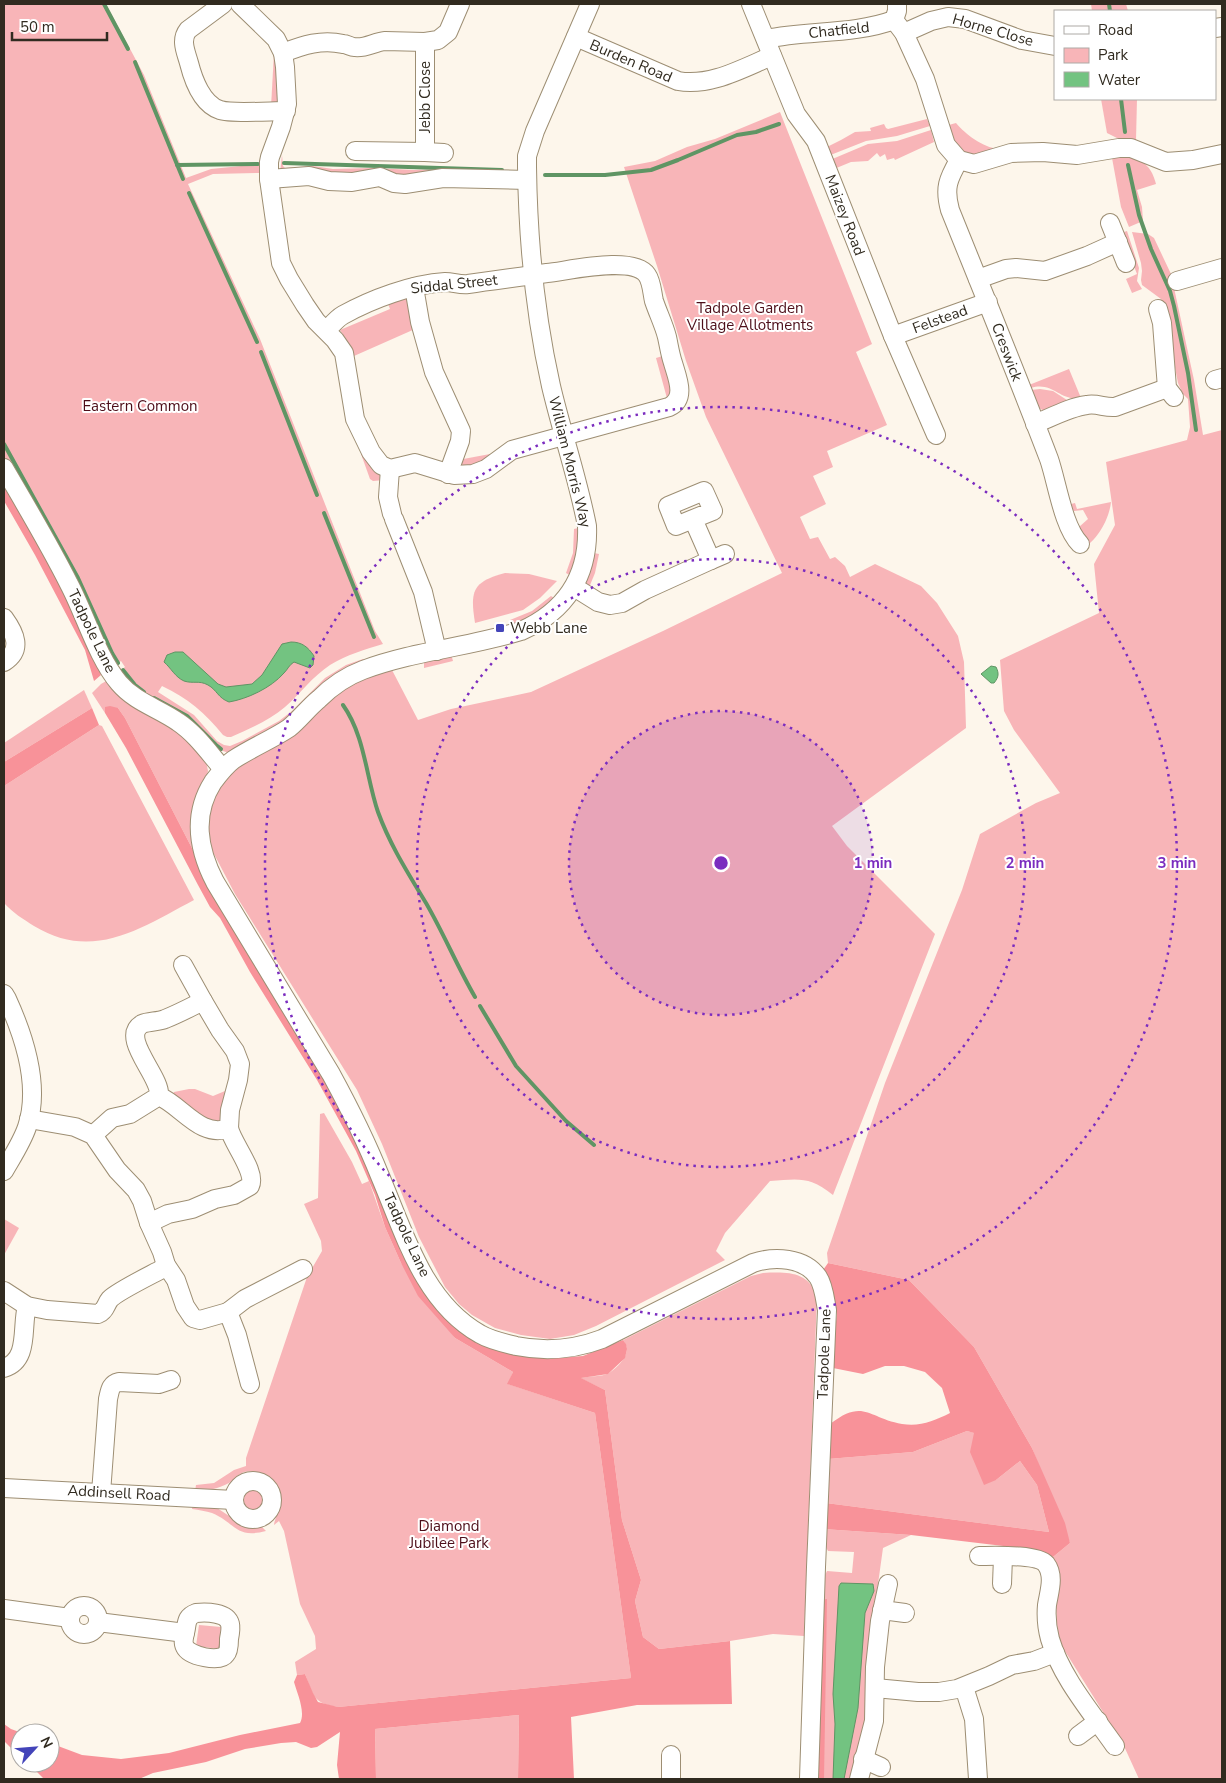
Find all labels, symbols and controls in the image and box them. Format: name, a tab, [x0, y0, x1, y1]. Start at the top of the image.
street label: Horne Close	[950, 9, 1036, 51]
scale bar	[12, 10, 108, 42]
legend	[1054, 10, 1216, 100]
text: 50 m	[20, 17, 55, 37]
street label: Chatfield	[807, 17, 871, 43]
text: Road	[1098, 20, 1133, 40]
street label: Burden Road	[587, 35, 675, 87]
text: Park	[1098, 45, 1128, 65]
street label: Jebb Close	[415, 61, 435, 134]
text: Water	[1098, 70, 1141, 90]
street label: Maizey Road	[820, 172, 870, 258]
street label: Siddal Street	[410, 269, 499, 299]
park label: Tadpole Garden Village Allotments	[686, 298, 813, 335]
street label: Felstead	[910, 300, 970, 338]
street label: Creswick	[987, 320, 1027, 384]
street label: William Morris Way	[544, 394, 596, 530]
park label: Eastern Common	[82, 396, 198, 416]
street label: Tadpole Lane	[63, 586, 121, 676]
place label: Webb Lane	[510, 618, 588, 638]
marker: Webb Lane	[494, 622, 506, 634]
text: 1 min	[854, 853, 892, 873]
text: 2 min	[1006, 853, 1044, 873]
text: 3 min	[1158, 853, 1196, 873]
centre of rings	[712, 854, 730, 872]
street label: Tadpole Lane	[379, 1190, 435, 1280]
street label: Tadpole Lane	[812, 1308, 836, 1400]
street label: Addinsell Road	[67, 1480, 171, 1506]
park label: Diamond Jubilee Park	[408, 1516, 489, 1553]
north arrow	[10, 1723, 60, 1773]
text: N	[35, 1734, 57, 1751]

